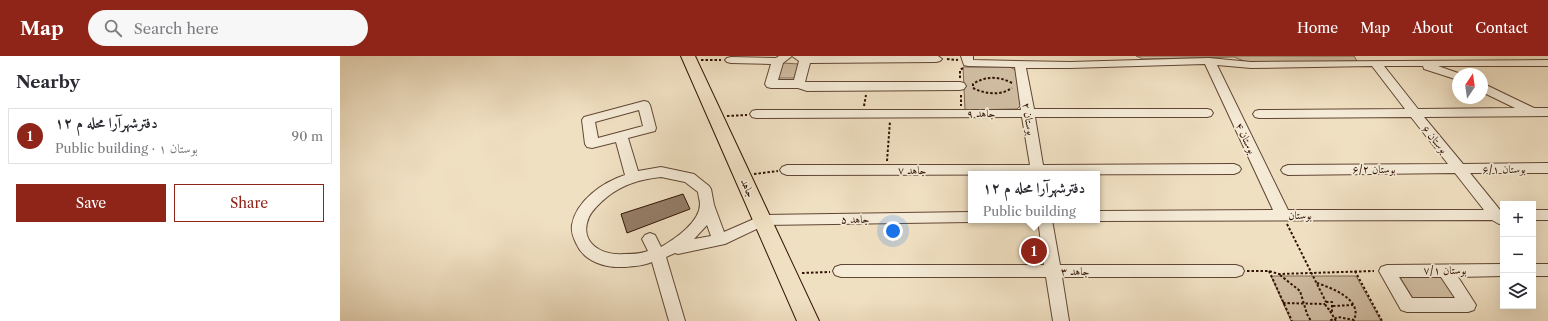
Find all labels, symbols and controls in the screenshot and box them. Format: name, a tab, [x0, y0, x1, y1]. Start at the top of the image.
search box	[88, 10, 368, 46]
text: Map	[20, 17, 64, 40]
icon: search	[102, 17, 124, 39]
text: Search here	[134, 19, 219, 38]
text: Home	[1297, 19, 1338, 37]
text: Map	[1360, 19, 1390, 37]
text: About	[1412, 19, 1453, 37]
text: Contact	[1475, 19, 1528, 37]
north arrow	[1452, 68, 1488, 104]
text: Nearby	[16, 72, 80, 92]
street label: بوستان ۲	[1020, 102, 1038, 136]
street label: جاهد ۹	[967, 106, 996, 120]
text: دفترشهرآرا محله م ۱۲	[55, 113, 158, 132]
street label: بوستان ۴	[1232, 120, 1260, 156]
street label: بوستان ۶	[1419, 122, 1451, 156]
text: 1	[27, 128, 33, 144]
text: 90 m	[292, 128, 323, 144]
text: Public building · بوستان ۱	[55, 140, 198, 156]
street label: بوستان ۶/۲	[1352, 162, 1396, 176]
street label: بوستان ۶/۱	[1482, 162, 1526, 176]
street label: جاهد ۷	[898, 163, 927, 177]
popup	[968, 171, 1100, 223]
street label: جاهد	[738, 176, 758, 200]
text: دفترشهرآرا محله م ۱۲	[983, 178, 1085, 197]
button: Save	[16, 184, 166, 222]
button: Share	[174, 184, 324, 222]
map controls	[1500, 201, 1536, 309]
button: +	[1500, 201, 1536, 237]
text: Public building	[983, 203, 1076, 219]
street label: بوستان	[1288, 208, 1312, 222]
street label: جاهد ۵	[841, 212, 870, 226]
your location	[883, 221, 903, 241]
pin: 1	[1021, 236, 1047, 266]
button: −	[1500, 237, 1536, 273]
street label: بوستان ۷/۱	[1423, 263, 1467, 277]
street label: جاهد ۳	[1061, 264, 1090, 278]
button: layers	[1500, 273, 1536, 309]

